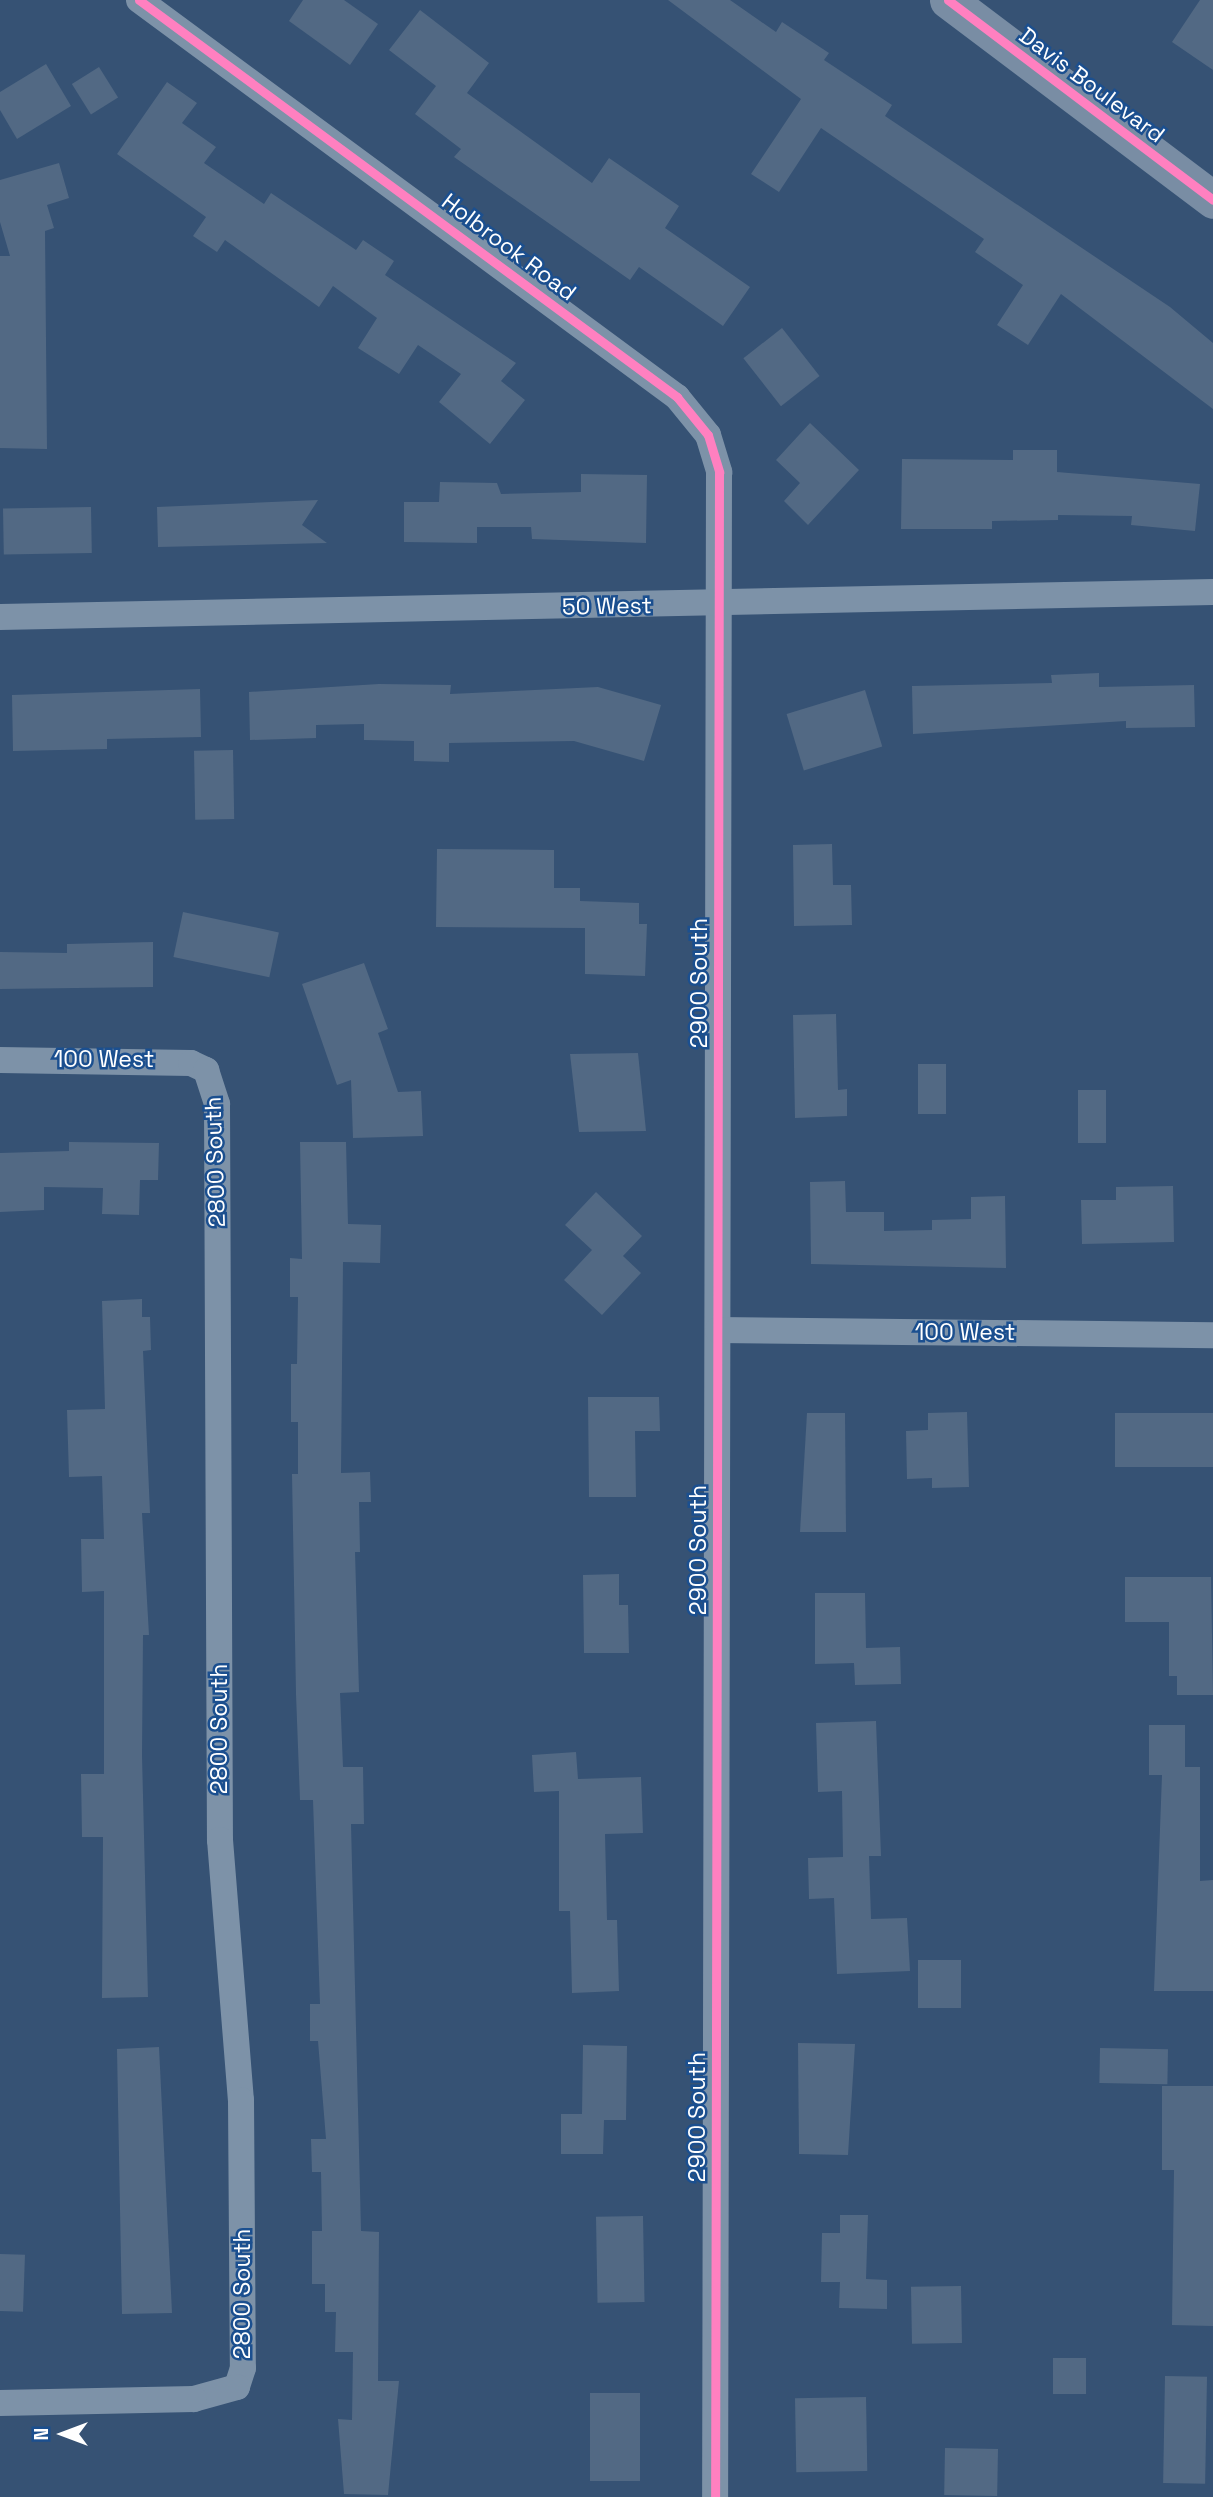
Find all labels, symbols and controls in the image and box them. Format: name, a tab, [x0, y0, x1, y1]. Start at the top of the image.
street label: Davis Boulevard	[1014, 21, 1170, 149]
street label: Holbrook Road	[436, 187, 582, 307]
street label: 50 West	[562, 591, 652, 621]
street label: 2900 South	[685, 918, 713, 1048]
street label: 100 West	[54, 1045, 154, 1073]
street label: 2800 South	[199, 1096, 231, 1228]
street label: 100 West	[915, 1318, 1015, 1346]
street label: 2900 South	[684, 1485, 712, 1615]
street label: 2800 South	[205, 1664, 233, 1794]
street label: 2900 South	[683, 2052, 711, 2182]
street label: 2800 South	[228, 2229, 256, 2359]
north arrow	[28, 2399, 98, 2469]
text: N	[29, 2428, 54, 2440]

